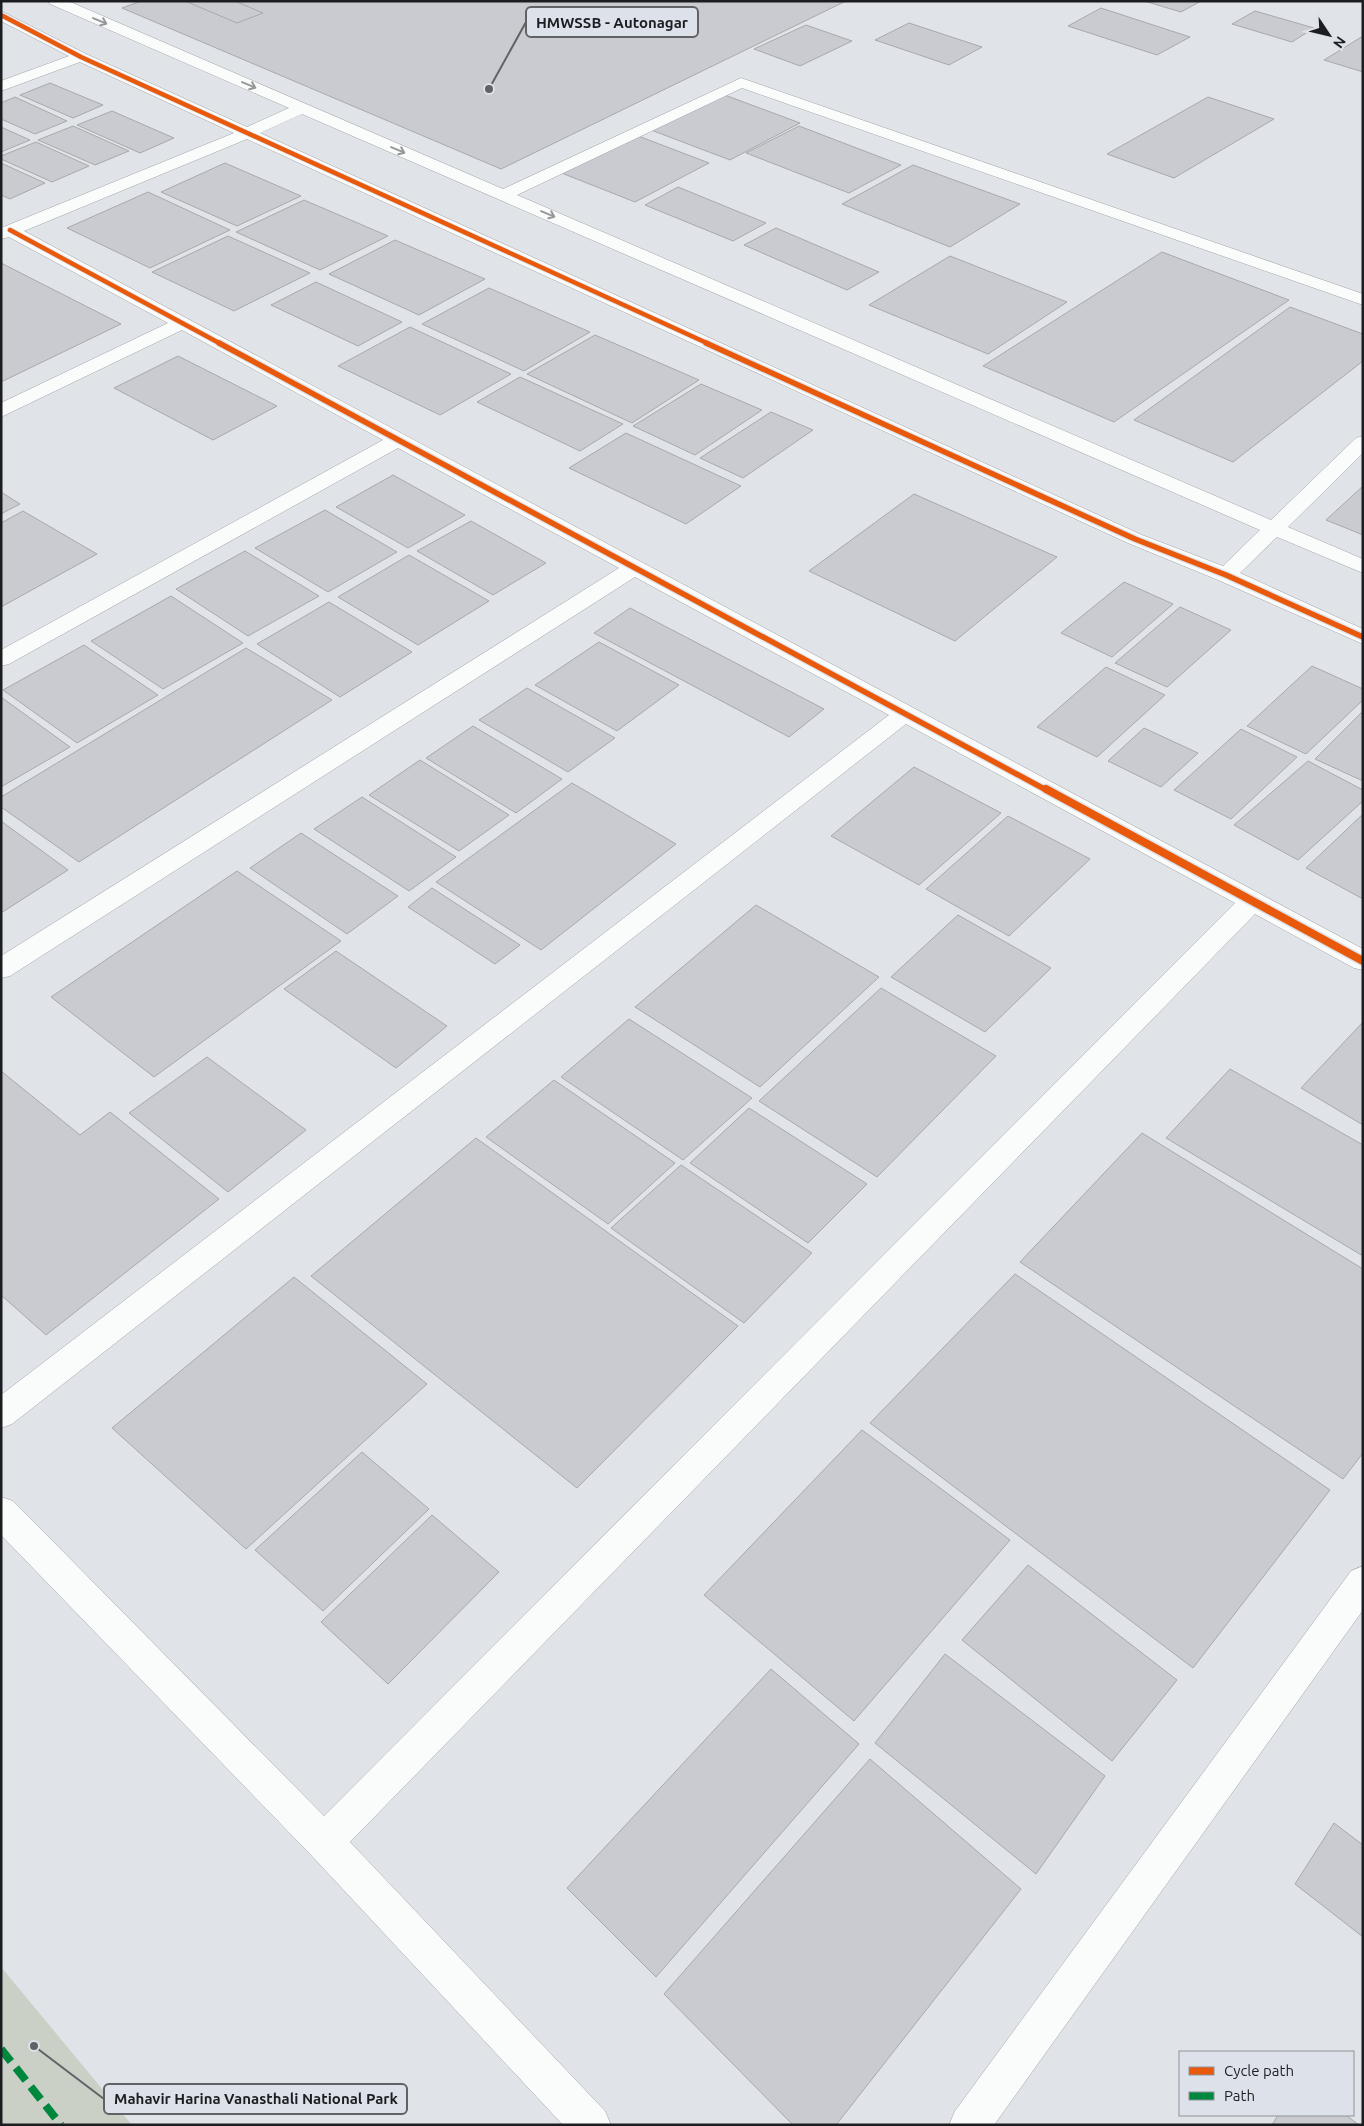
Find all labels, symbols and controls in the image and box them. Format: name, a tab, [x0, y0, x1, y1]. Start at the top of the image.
callout: HMWSSB - Autonagar	[526, 7, 698, 37]
north arrow	[1304, 10, 1354, 60]
text: HMWSSB - Autonagar	[536, 14, 689, 31]
one-way arrow	[92, 16, 107, 26]
text: N	[1330, 34, 1349, 51]
one-way arrow	[241, 81, 256, 91]
one-way arrow	[390, 145, 405, 155]
one-way arrow	[540, 210, 555, 220]
legend	[1179, 2051, 1354, 2116]
text: Cycle path	[1224, 2062, 1294, 2079]
callout: Mahavir Harina Vanasthali National Park	[104, 2084, 407, 2114]
text: Path	[1224, 2087, 1255, 2104]
text: Mahavir Harina Vanasthali National Park	[114, 2090, 398, 2107]

